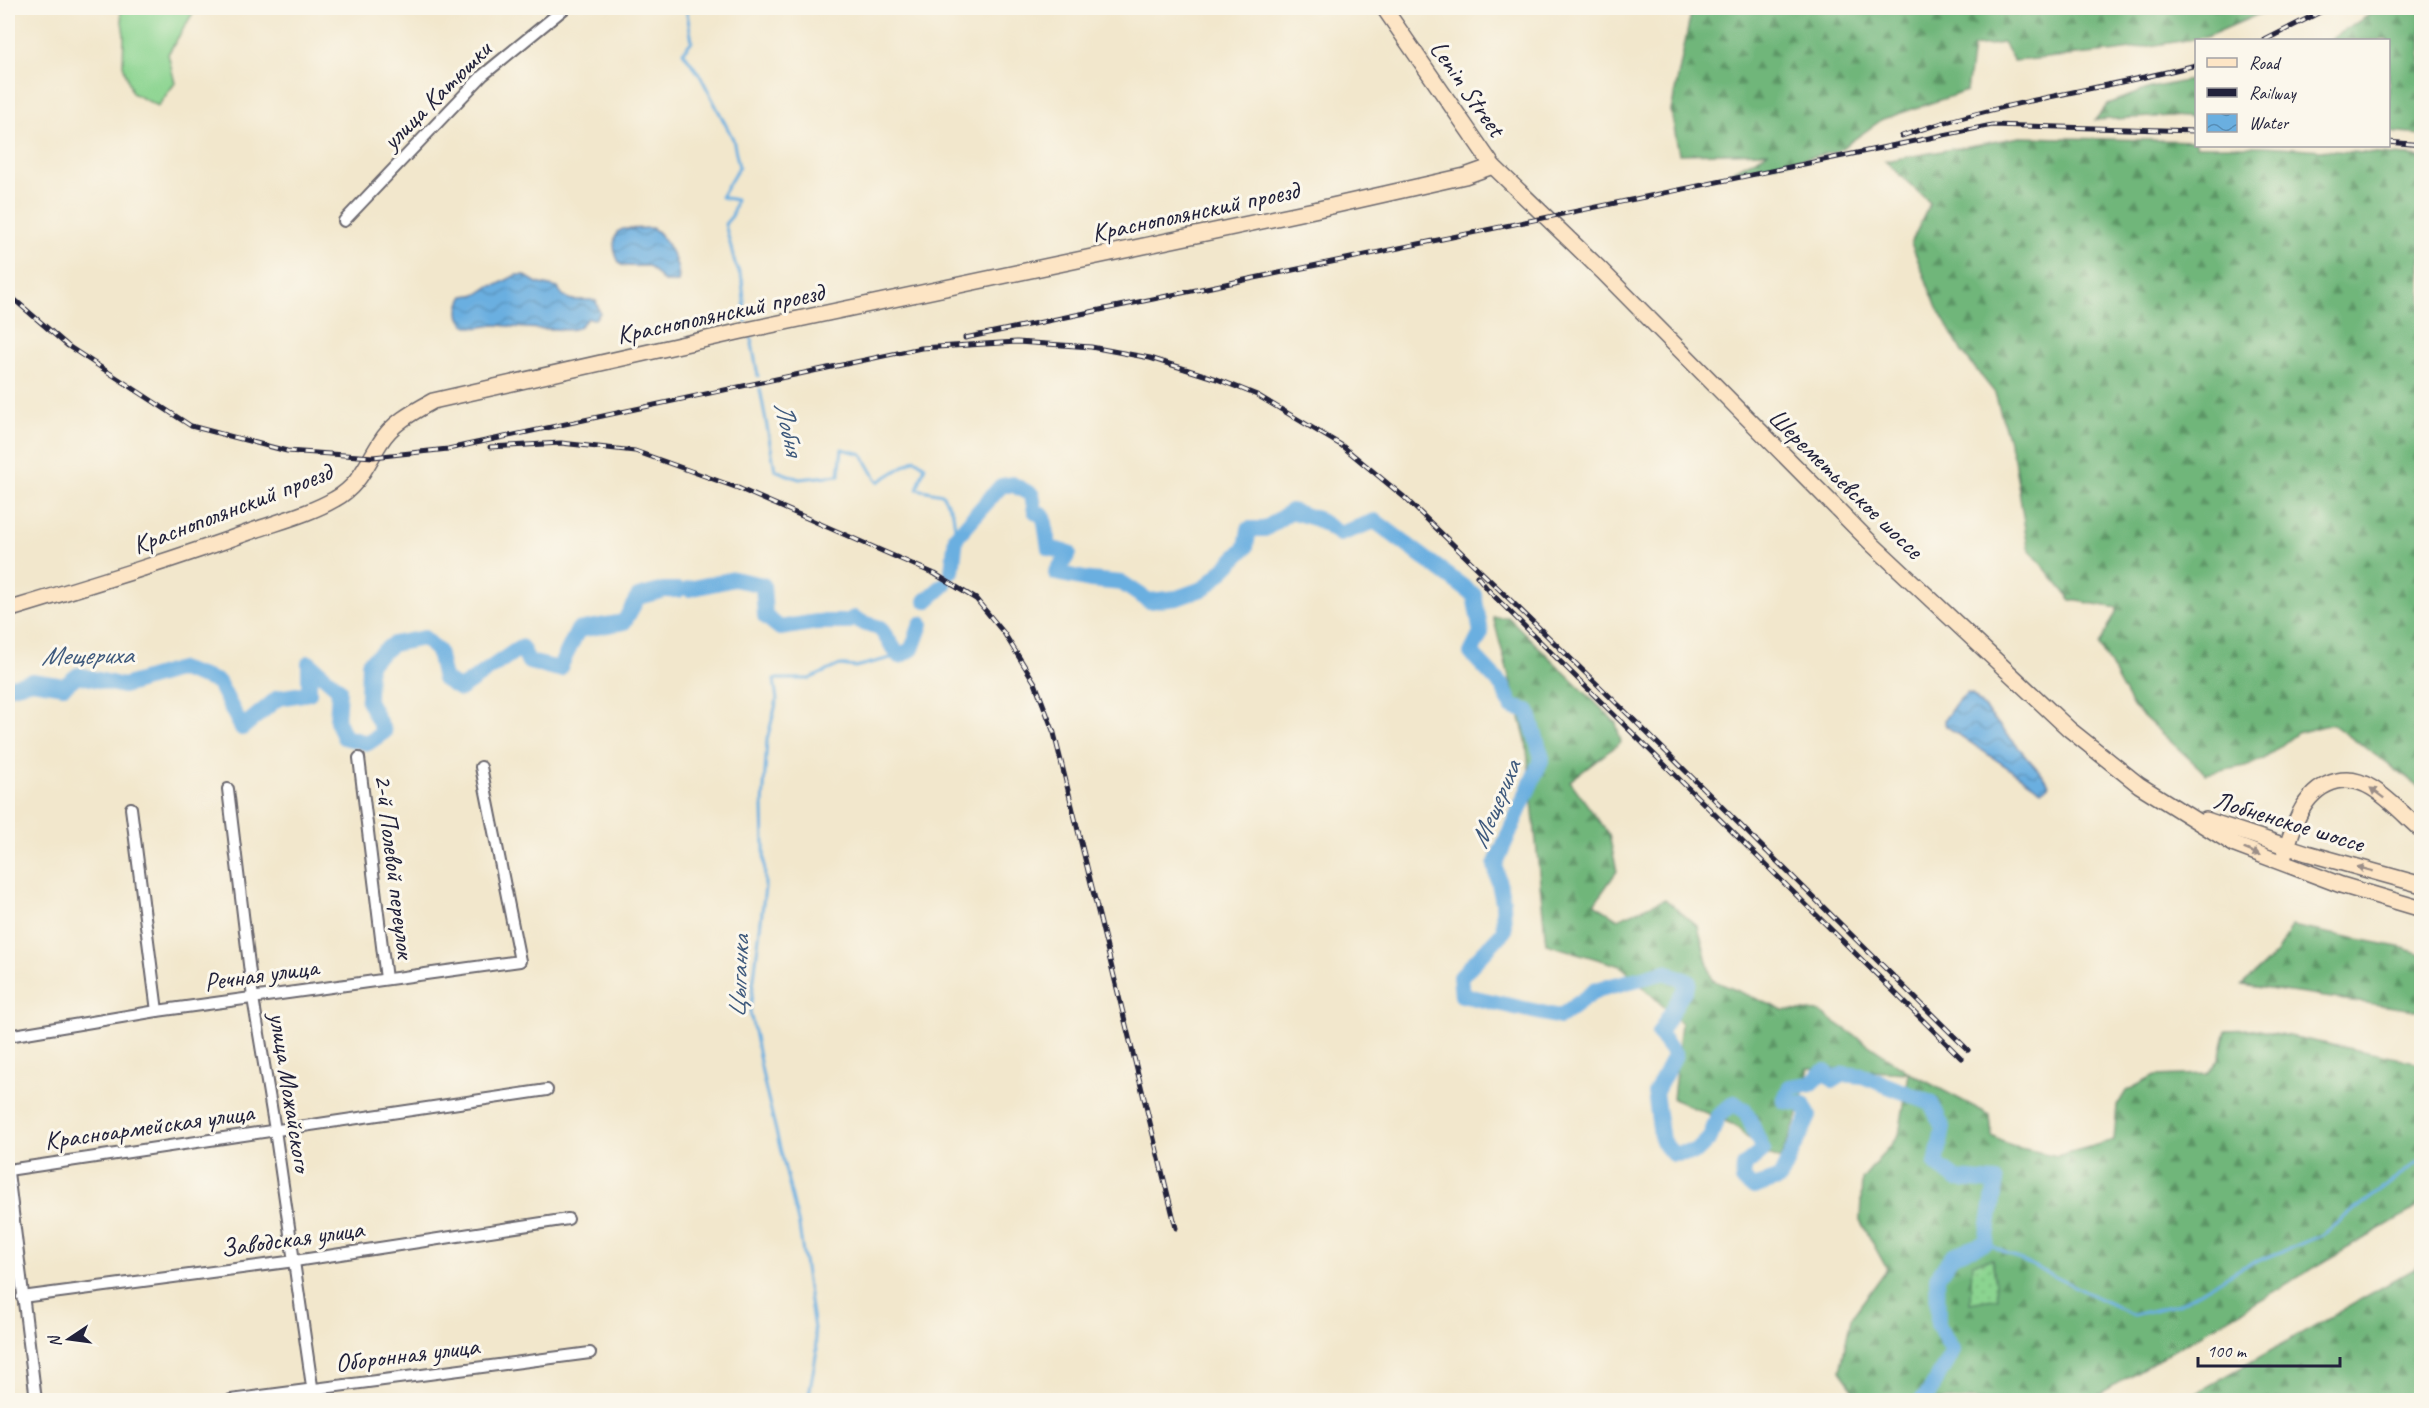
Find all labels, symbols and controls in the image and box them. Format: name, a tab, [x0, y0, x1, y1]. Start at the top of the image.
street label: улица Катюшки	[373, 32, 500, 158]
street label: Lenin Street	[1422, 34, 1514, 145]
legend	[2195, 39, 2390, 147]
text: Road	[2249, 52, 2282, 74]
text: Railway	[2249, 82, 2297, 104]
text: Water	[2249, 112, 2290, 134]
street label: Краснополянский проезд	[1089, 173, 1304, 250]
street label: Краснополянский проезд	[614, 275, 829, 352]
water label: Лобня	[766, 398, 813, 462]
street label: Шереметьевское шоссе	[1761, 401, 1931, 567]
street label: Краснополянский проезд	[128, 454, 339, 562]
water label: Мещериха	[41, 637, 135, 673]
water label: Мещериха	[1461, 753, 1529, 853]
street label: 2-й Полевой переулок	[367, 772, 422, 962]
street label: Лобненское шоссе	[2210, 783, 2369, 860]
one-way arrow	[2369, 786, 2385, 799]
one-way arrow	[2244, 847, 2262, 857]
one-way arrow	[2356, 864, 2374, 874]
water label: Цыганка	[719, 933, 757, 1019]
street label: Речная улица	[202, 950, 322, 999]
street label: улица Можайского	[261, 1008, 320, 1177]
street label: Красноармейская улица	[42, 1095, 257, 1158]
street label: Заводская улица	[218, 1212, 367, 1265]
north arrow	[39, 1309, 99, 1369]
street label: Оборонная улица	[333, 1329, 482, 1380]
scale bar	[2198, 1330, 2340, 1368]
text: N	[44, 1332, 66, 1349]
text: 100 m	[2207, 1340, 2248, 1362]

